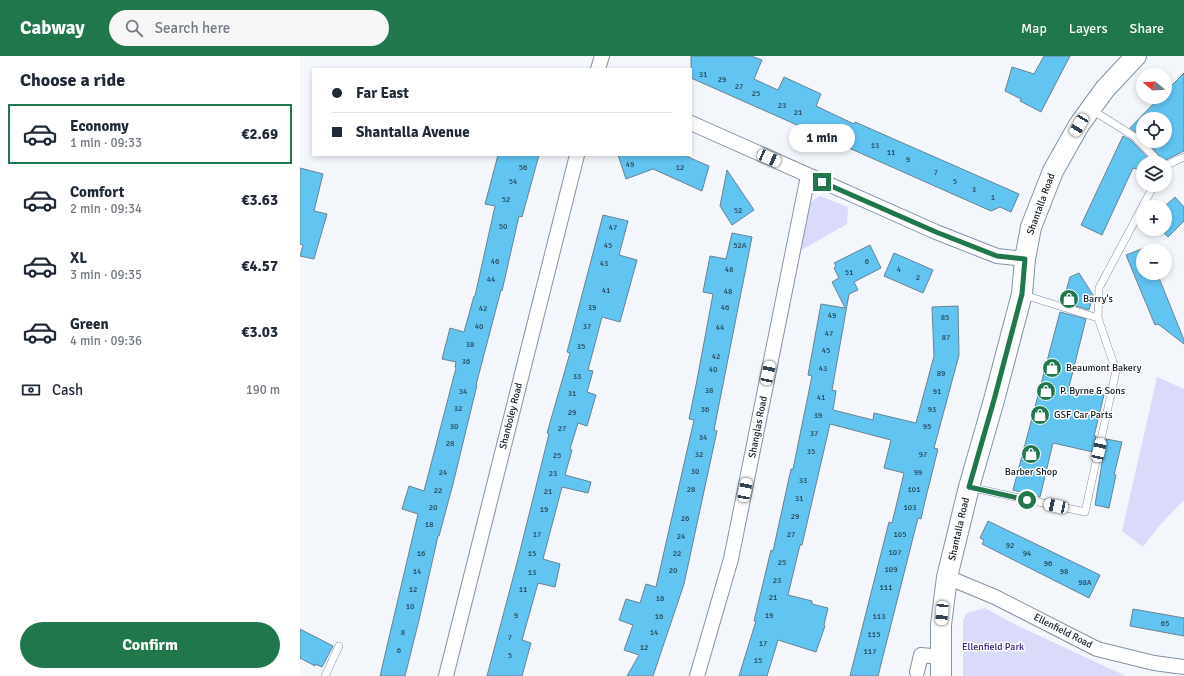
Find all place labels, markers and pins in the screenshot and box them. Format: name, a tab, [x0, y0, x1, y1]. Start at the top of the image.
shop icon: Barry's	[1058, 288, 1080, 310]
place label: Barry's	[1083, 293, 1113, 305]
shop icon: Beaumont Bakery	[1041, 357, 1063, 379]
place label: Beaumont Bakery	[1066, 362, 1142, 374]
shop icon: P. Byrne & Sons	[1035, 380, 1057, 402]
place label: P. Byrne & Sons	[1060, 385, 1126, 397]
shop icon: GSF Car Parts	[1029, 404, 1051, 426]
place label: GSF Car Parts	[1054, 409, 1113, 421]
shop icon: Barber Shop	[1020, 443, 1042, 465]
place label: Barber Shop	[1005, 466, 1057, 478]

